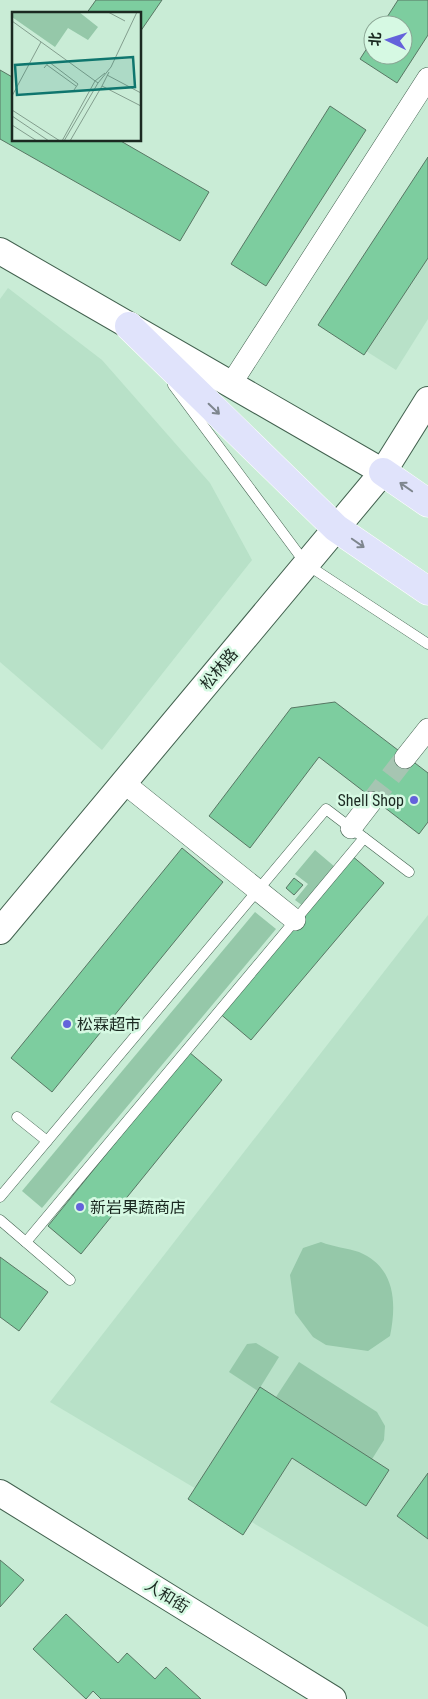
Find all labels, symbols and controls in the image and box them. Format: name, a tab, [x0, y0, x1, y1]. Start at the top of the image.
inset map	[12, 12, 141, 141]
north arrow	[363, 15, 413, 65]
text: 北	[367, 32, 384, 47]
one-way arrow	[208, 402, 220, 415]
one-way arrow	[399, 482, 413, 492]
one-way arrow	[351, 538, 365, 548]
street label: 松林路	[196, 645, 242, 693]
place label: Shell Shop	[338, 791, 404, 810]
marker: Shell Shop	[408, 794, 420, 806]
place label: 松霖超市	[77, 1015, 141, 1034]
marker: 松霖超市	[61, 1018, 73, 1030]
place label: 新岩果蔬商店	[90, 1198, 186, 1217]
marker: 新岩果蔬商店	[74, 1201, 86, 1213]
street label: 人和街	[142, 1575, 192, 1617]

